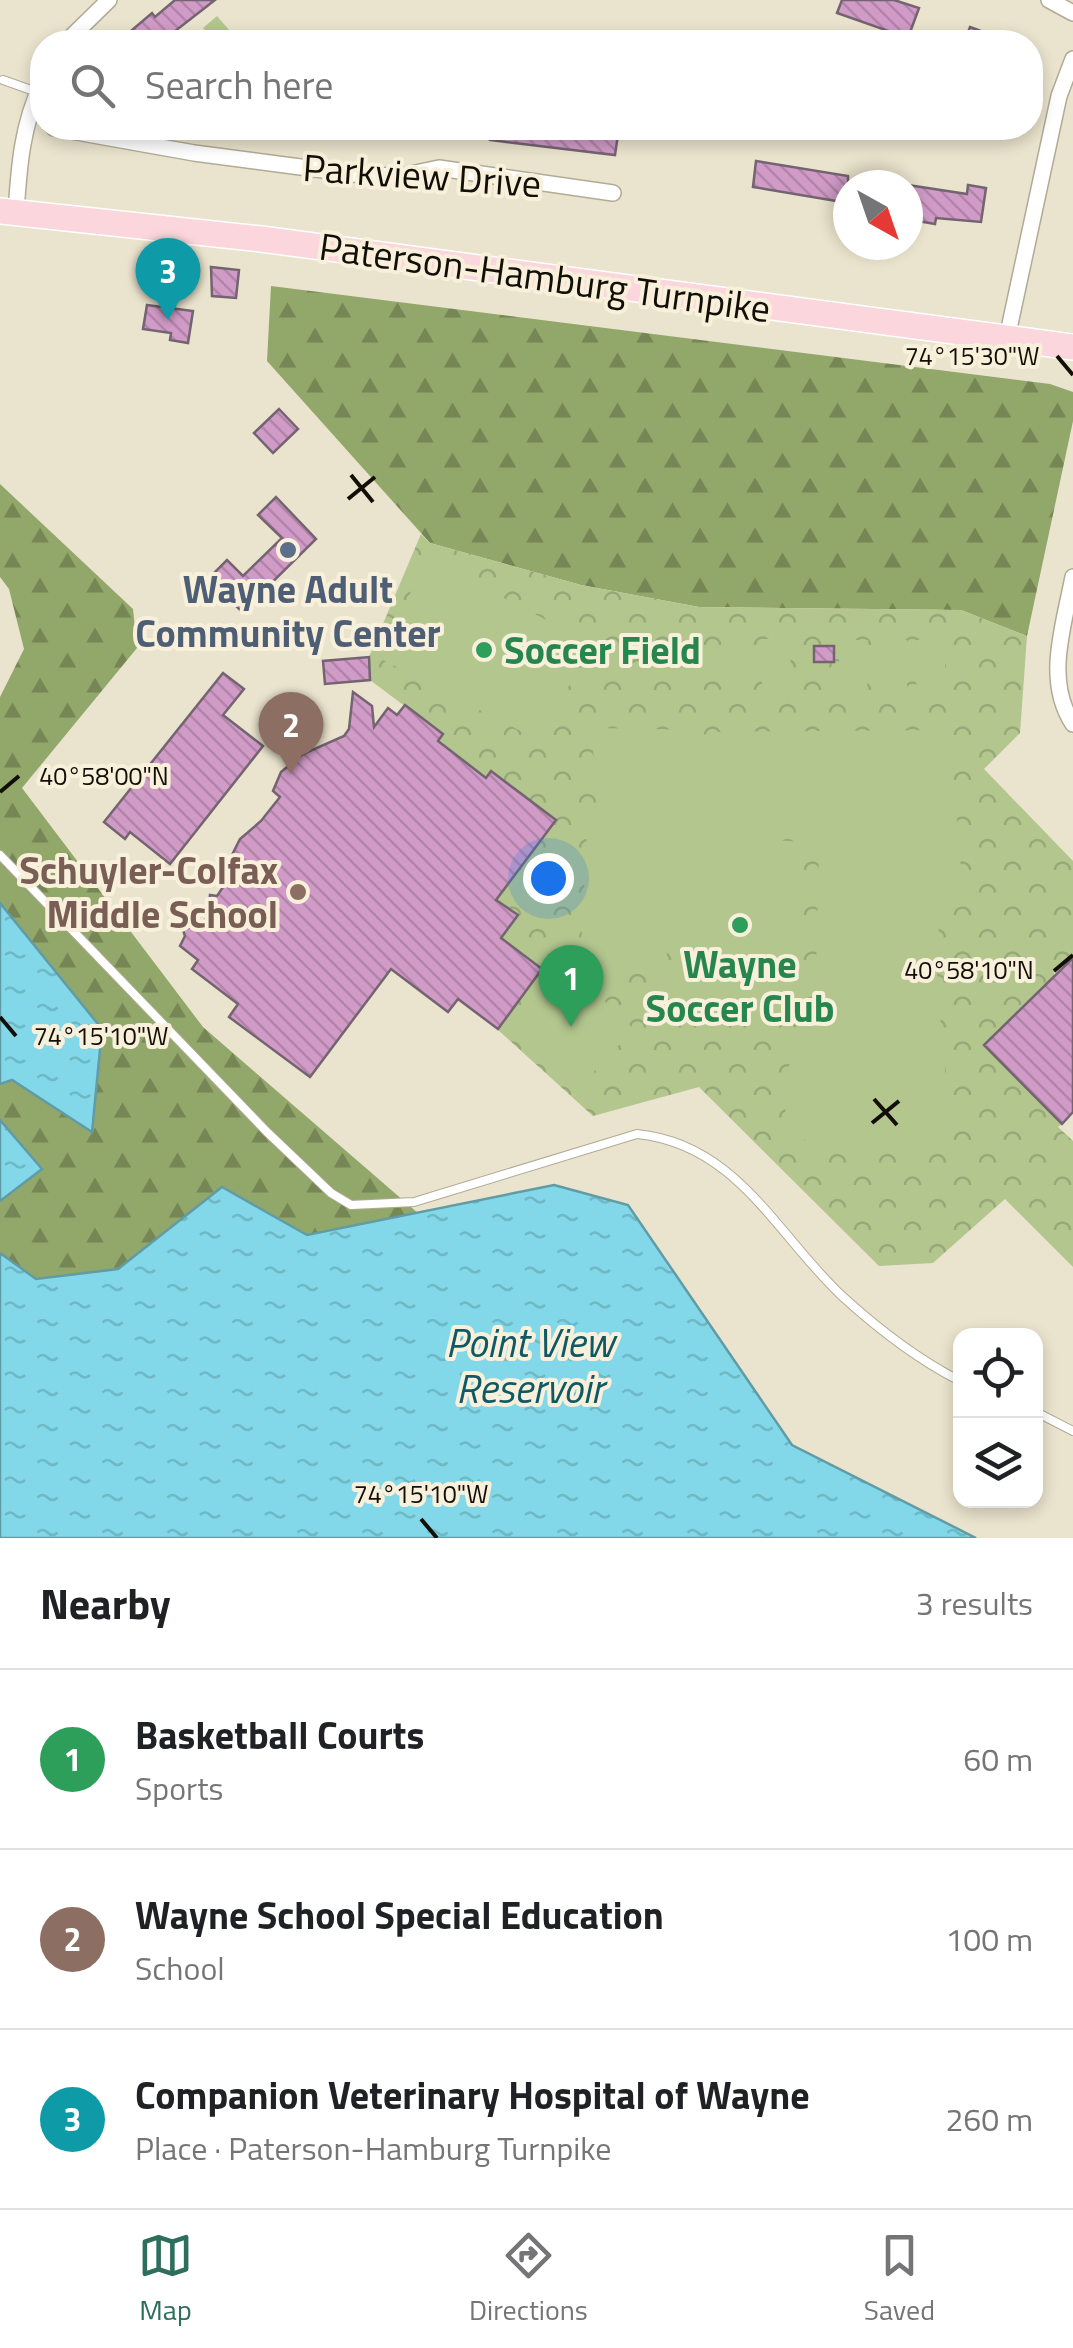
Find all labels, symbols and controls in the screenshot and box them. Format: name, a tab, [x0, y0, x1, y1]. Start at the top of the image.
search box	[30, 30, 1043, 140]
text: Search here	[145, 56, 333, 114]
icon: search	[65, 58, 120, 113]
street label: Parkview Drive	[301, 138, 543, 212]
north arrow	[833, 170, 923, 260]
street label: Paterson-Hamburg Turnpike	[316, 217, 774, 337]
pin: 3	[136, 238, 200, 320]
text: 74°15'30"W	[905, 337, 1039, 375]
marker: Wayne Adult Community Center	[277, 539, 299, 561]
place label: Wayne Adult Community Center	[135, 560, 441, 662]
place label: Soccer Field	[504, 621, 701, 679]
marker: Soccer Field	[473, 639, 495, 661]
pin: 2	[258, 692, 324, 774]
text: 40°58'00"N	[39, 757, 169, 795]
place label: Schuyler-Colfax Middle School	[19, 841, 278, 943]
your location	[523, 853, 574, 904]
marker: Schuyler-Colfax Middle School	[287, 881, 309, 903]
marker: Wayne Soccer Club	[729, 914, 751, 936]
place label: Wayne Soccer Club	[646, 935, 834, 1037]
pin: 1	[538, 944, 604, 1027]
text: 40°58'10"N	[904, 951, 1034, 989]
text: 74°15'10"W	[34, 1017, 168, 1055]
water label: Point View Reservoir	[446, 1312, 618, 1419]
map controls	[953, 1328, 1043, 1508]
button: locate	[953, 1328, 1043, 1418]
button: layers	[953, 1418, 1043, 1508]
text: 74°15'10"W	[354, 1475, 488, 1513]
text: Nearby	[40, 1571, 171, 1635]
text: 3 results	[916, 1579, 1033, 1627]
text: Basketball Courts	[135, 1706, 424, 1764]
text: 1	[64, 1735, 81, 1783]
text: 60 m	[963, 1735, 1033, 1783]
text: Sports	[135, 1764, 223, 1812]
text: Wayne School Special Education	[135, 1886, 664, 1944]
text: 2	[64, 1915, 81, 1963]
text: 100 m	[945, 1915, 1033, 1963]
text: School	[135, 1944, 225, 1992]
text: Companion Veterinary Hospital of Wayne	[135, 2066, 810, 2124]
text: 3	[64, 2095, 81, 2143]
text: 260 m	[945, 2095, 1033, 2143]
text: Place · Paterson-Hamburg Turnpike	[135, 2124, 611, 2172]
tab: Map	[138, 2228, 193, 2331]
tab: Directions	[469, 2228, 588, 2331]
tab: Saved	[864, 2228, 935, 2331]

